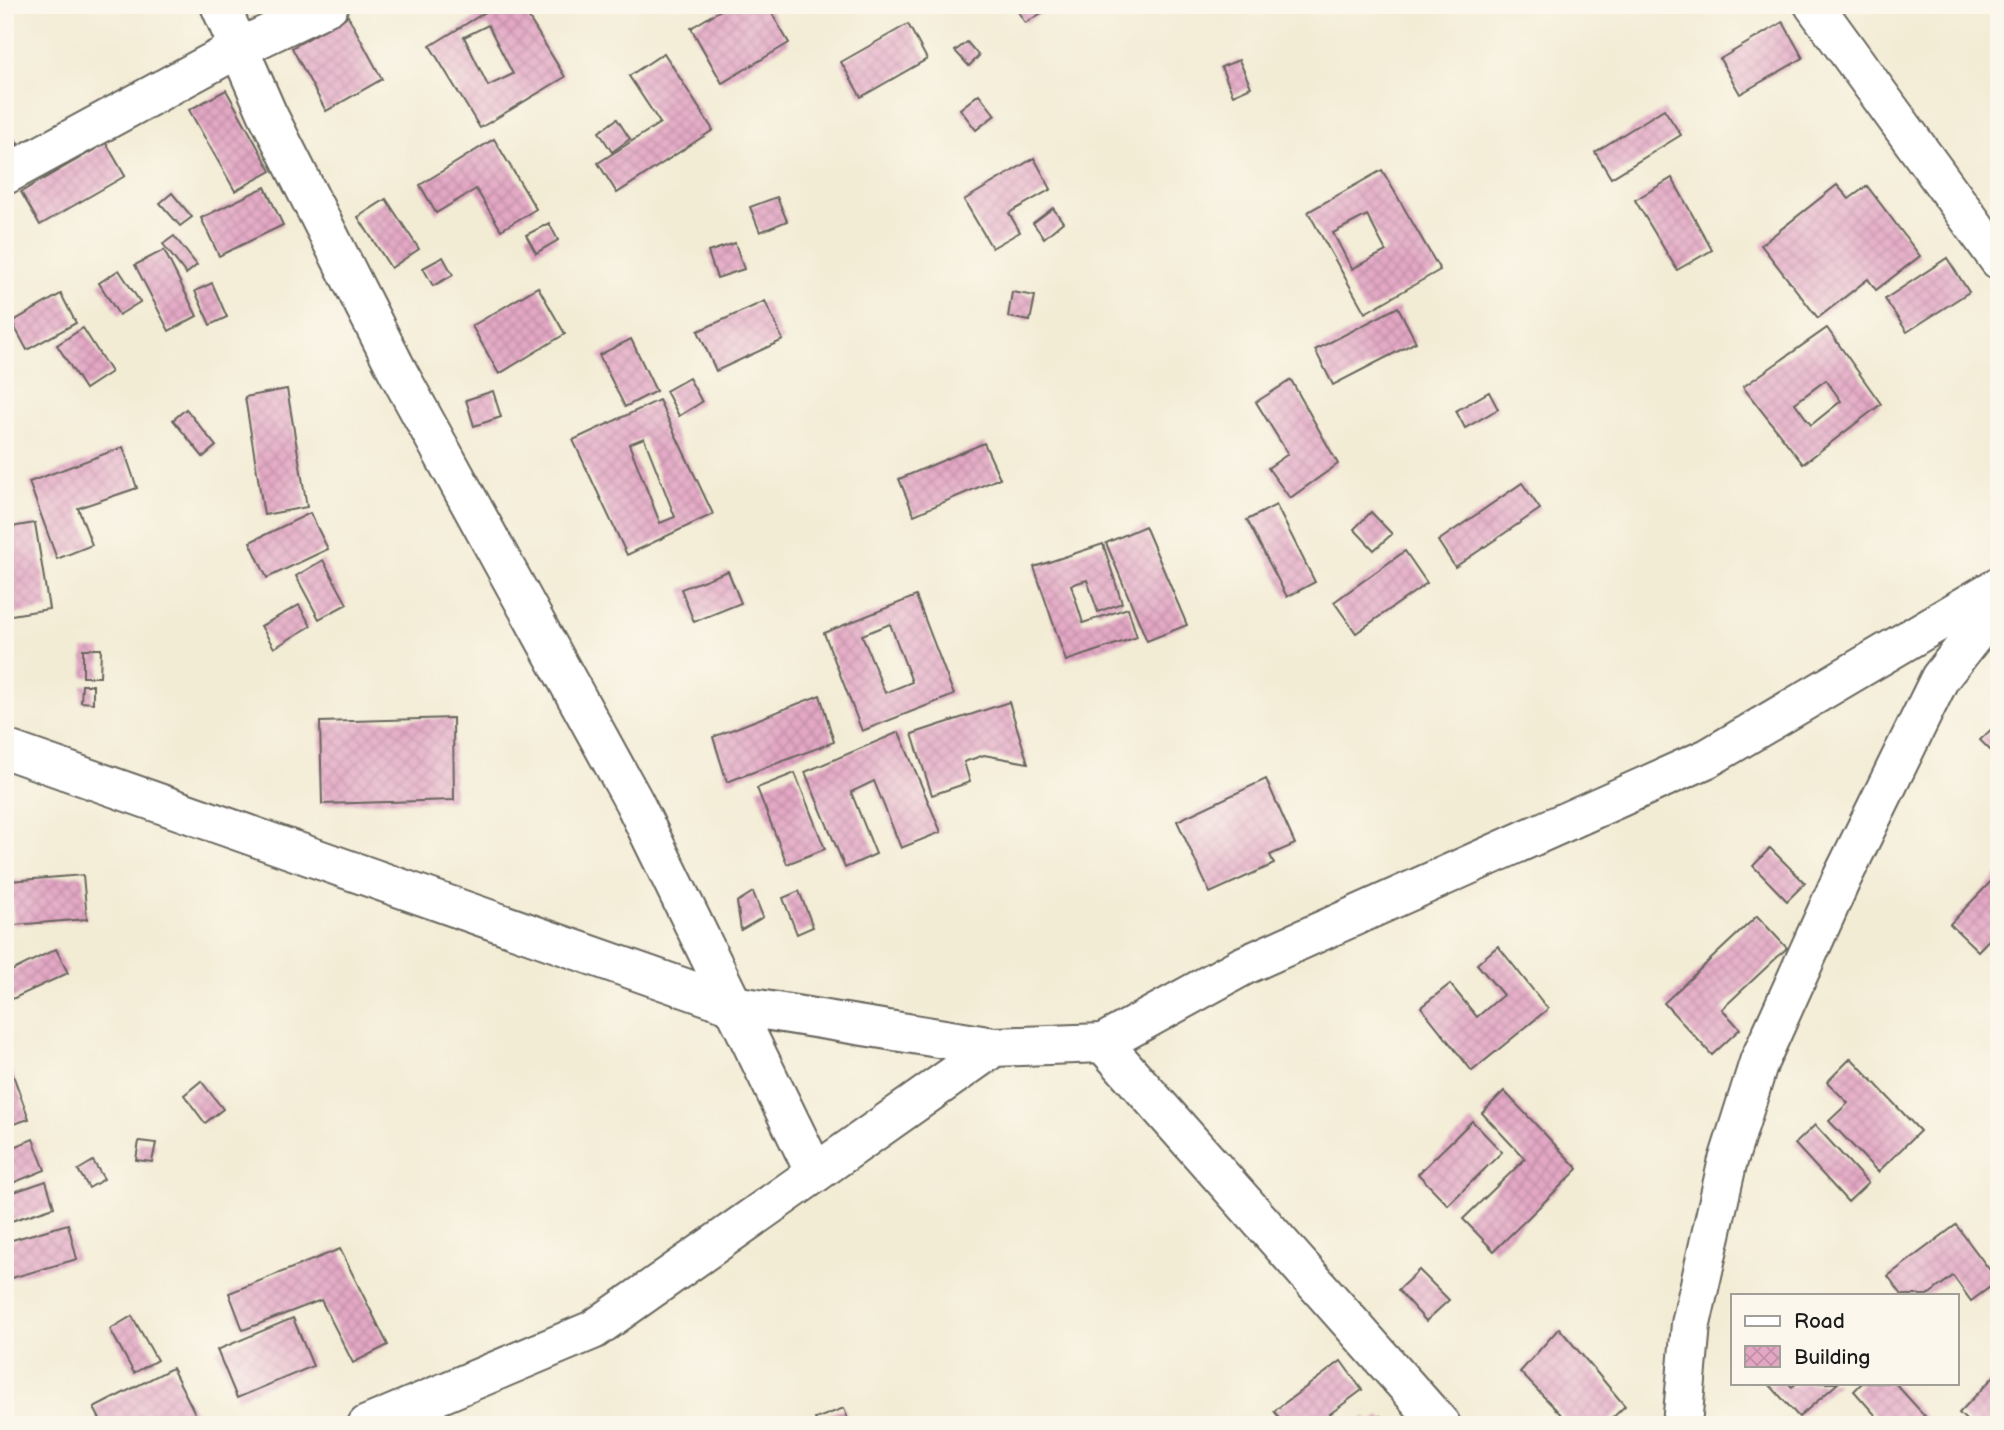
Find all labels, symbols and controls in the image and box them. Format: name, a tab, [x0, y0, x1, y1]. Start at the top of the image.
legend	[1731, 1294, 1958, 1384]
text: Road	[1794, 1309, 1845, 1334]
text: Building	[1794, 1345, 1870, 1370]

